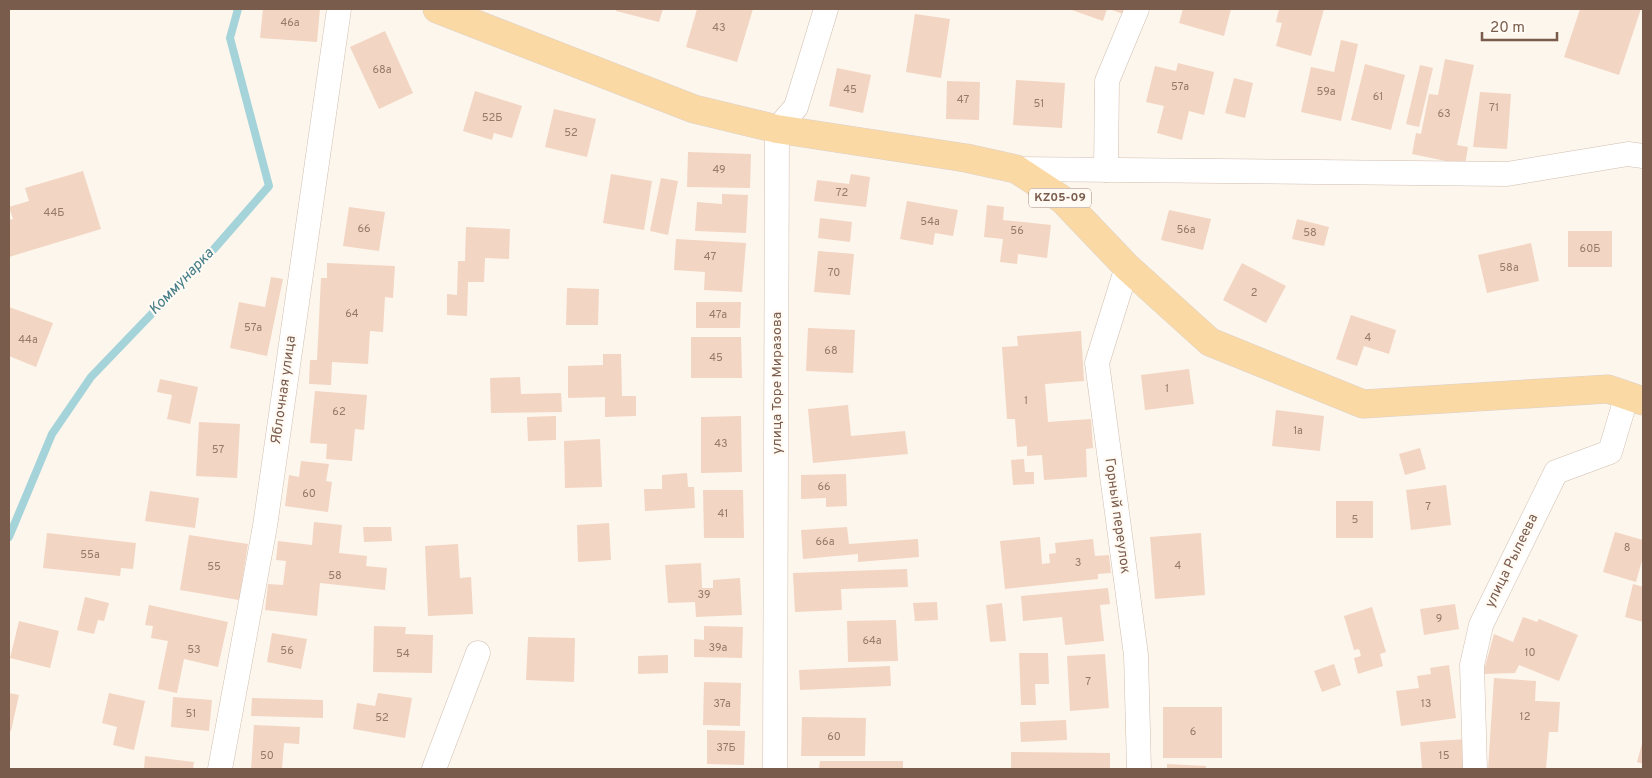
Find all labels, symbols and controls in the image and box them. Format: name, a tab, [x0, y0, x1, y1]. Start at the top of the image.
scale bar	[1482, 10, 1557, 42]
house number: 46а	[280, 16, 300, 30]
text: 20 m	[1490, 19, 1525, 38]
house number: 43	[712, 21, 726, 35]
house number: 68а	[372, 63, 392, 77]
house number: 57а	[1171, 80, 1189, 94]
house number: 45	[843, 83, 857, 97]
house number: 59а	[1316, 85, 1336, 99]
house number: 61	[1373, 90, 1383, 104]
house number: 47	[957, 93, 969, 107]
house number: 51	[1034, 97, 1044, 111]
house number: 71	[1489, 101, 1499, 115]
house number: 63	[1437, 107, 1451, 121]
house number: 52Б	[482, 111, 502, 125]
house number: 52	[564, 126, 578, 140]
house number: 49	[712, 163, 726, 177]
house number: 72	[836, 186, 848, 200]
road number: KZ05-09	[1029, 188, 1091, 208]
house number: 44Б	[44, 206, 64, 220]
house number: 54а	[920, 215, 940, 229]
house number: 66	[357, 222, 371, 236]
house number: 56а	[1176, 223, 1196, 237]
house number: 56	[1010, 224, 1024, 238]
house number: 58	[1303, 226, 1317, 240]
house number: 60Б	[1580, 242, 1600, 256]
water label: Коммунарка	[145, 244, 219, 319]
house number: 47	[704, 250, 716, 264]
house number: 58а	[1499, 261, 1519, 275]
house number: 70	[828, 266, 840, 280]
house number: 2	[1251, 286, 1257, 300]
house number: 64	[345, 307, 359, 321]
house number: 47а	[709, 308, 727, 322]
street label: улица Торе Миразова	[769, 312, 786, 454]
house number: 57а	[244, 321, 262, 335]
house number: 4	[1365, 331, 1372, 345]
house number: 44а	[18, 333, 38, 347]
street label: Яблочная улица	[268, 334, 300, 446]
house number: 68	[824, 344, 838, 358]
house number: 45	[709, 351, 723, 365]
house number: 1	[1165, 382, 1169, 396]
house number: 1	[1024, 394, 1028, 408]
house number: 62	[332, 405, 346, 419]
house number: 1а	[1293, 424, 1303, 438]
house number: 43	[714, 437, 728, 451]
house number: 57	[212, 443, 224, 457]
street label: Горный переулок	[1100, 457, 1134, 575]
house number: 66	[817, 480, 831, 494]
house number: 60	[302, 487, 316, 501]
house number: 7	[1425, 500, 1431, 514]
house number: 41	[718, 507, 728, 521]
street label: улица Рылеева	[1482, 511, 1542, 611]
house number: 5	[1352, 513, 1359, 527]
house number: 66а	[816, 535, 835, 549]
house number: 8	[1624, 541, 1630, 555]
house number: 55а	[80, 548, 100, 562]
house number: 3	[1075, 556, 1081, 570]
house number: 4	[1175, 559, 1182, 573]
house number: 55	[207, 560, 221, 574]
house number: 58	[328, 569, 342, 583]
house number: 39	[698, 588, 710, 602]
house number: 9	[1436, 612, 1442, 626]
house number: 64а	[862, 634, 882, 648]
house number: 39а	[709, 641, 728, 655]
house number: 53	[187, 643, 201, 657]
house number: 56	[280, 644, 294, 658]
house number: 10	[1524, 646, 1536, 660]
house number: 54	[396, 647, 410, 661]
house number: 7	[1085, 675, 1091, 689]
house number: 37а	[713, 697, 731, 711]
house number: 13	[1421, 697, 1431, 711]
house number: 51	[186, 707, 196, 721]
house number: 12	[1520, 710, 1530, 724]
house number: 52	[375, 711, 389, 725]
house number: 6	[1190, 725, 1196, 739]
house number: 60	[827, 730, 841, 744]
house number: 37Б	[716, 741, 736, 755]
house number: 50	[260, 749, 274, 763]
house number: 15	[1439, 749, 1450, 763]

